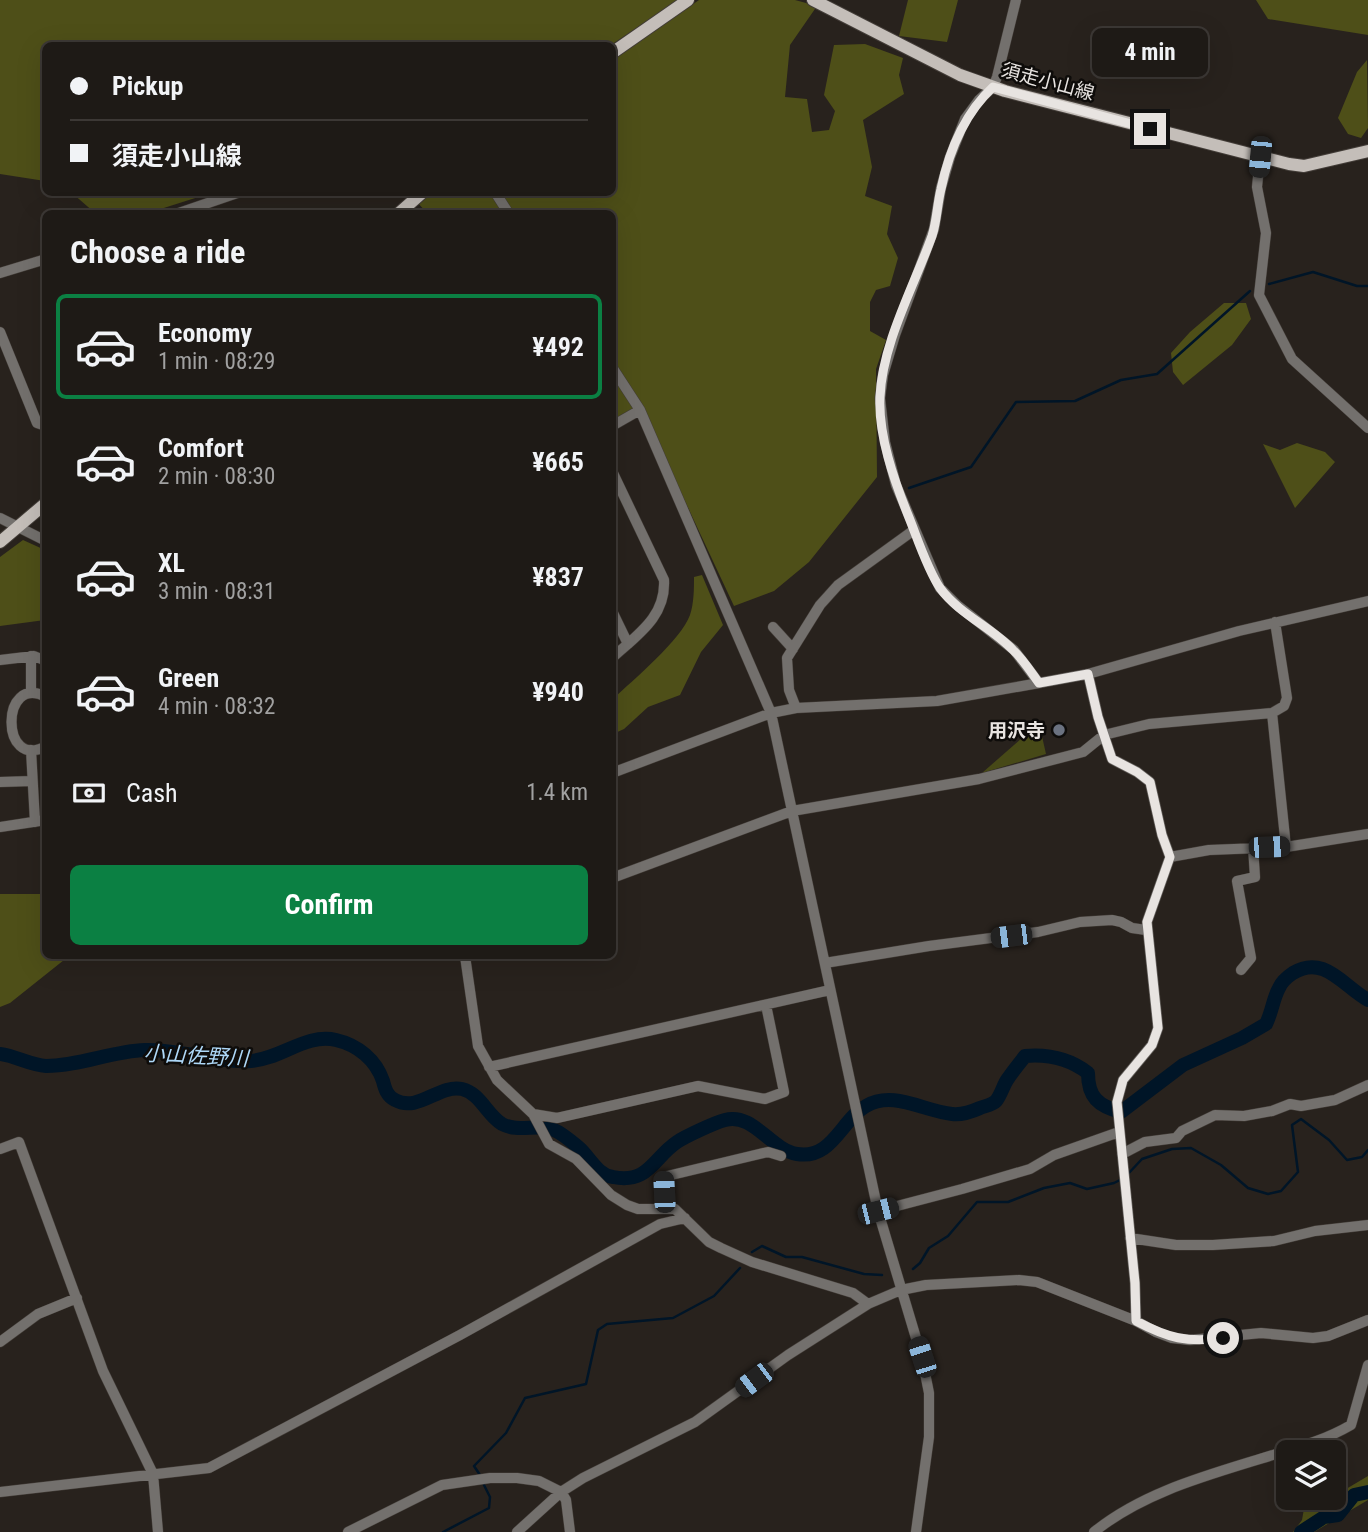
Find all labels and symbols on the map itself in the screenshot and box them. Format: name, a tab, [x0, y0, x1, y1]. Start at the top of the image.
callout: 4 min	[1092, 27, 1208, 76]
street label: 須走小山線	[999, 58, 1097, 105]
route end	[1134, 113, 1166, 145]
car	[1248, 135, 1273, 179]
place label: 用沢寺	[988, 719, 1045, 742]
marker: 用沢寺	[1051, 722, 1067, 738]
car	[1248, 836, 1291, 858]
car	[989, 923, 1034, 949]
water label: 小山佐野川	[143, 1041, 251, 1071]
car	[653, 1170, 676, 1214]
car	[856, 1196, 901, 1226]
route start	[1207, 1322, 1239, 1354]
car	[906, 1334, 939, 1380]
car	[731, 1359, 778, 1401]

